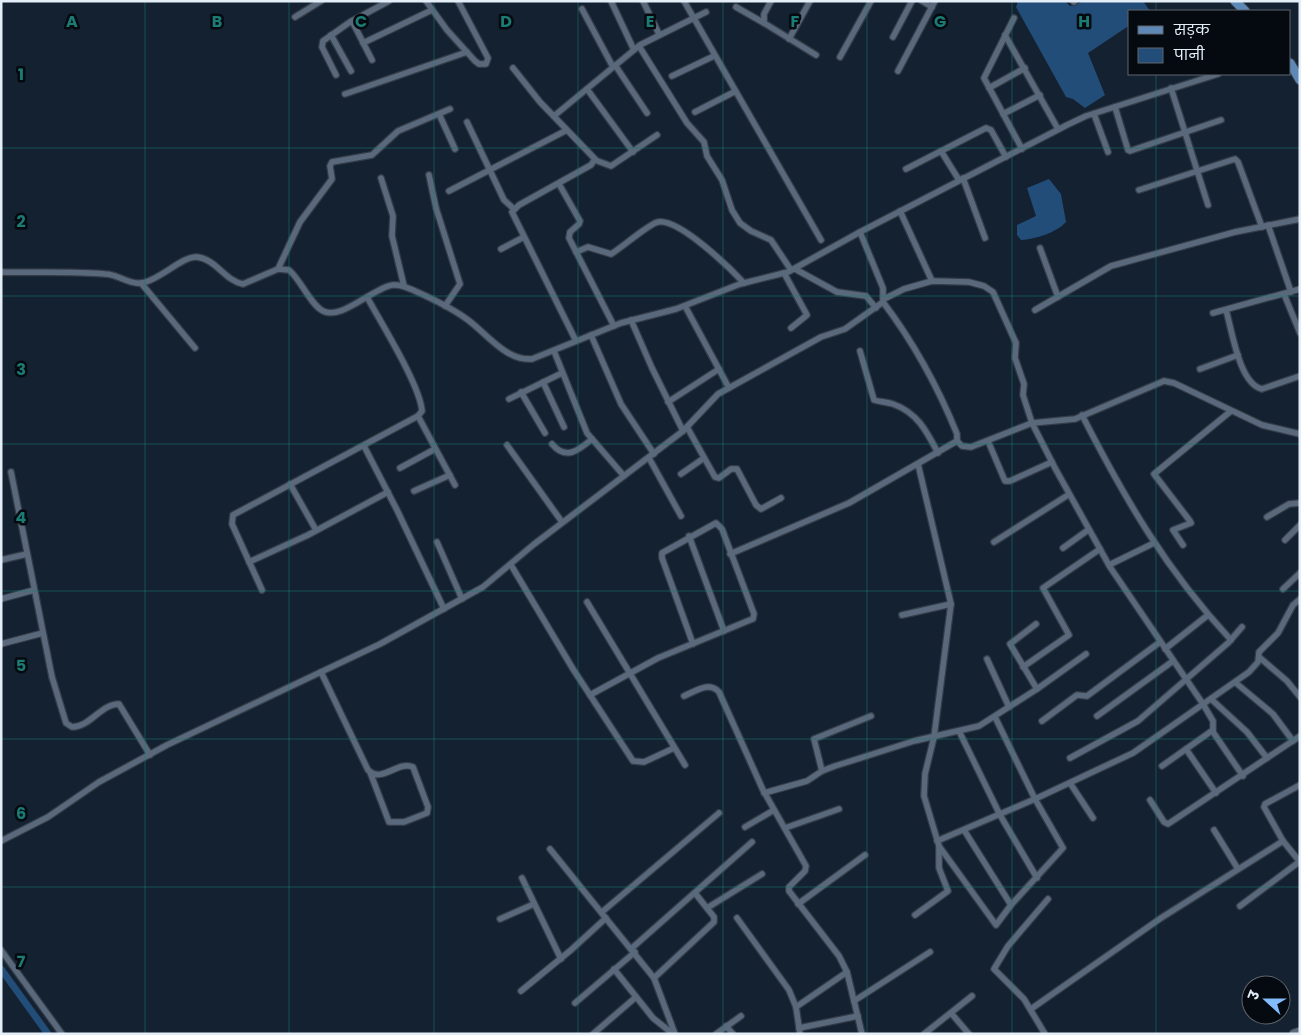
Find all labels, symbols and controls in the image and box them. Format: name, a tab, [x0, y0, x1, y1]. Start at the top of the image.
text: A	[66, 10, 78, 33]
text: B	[212, 10, 222, 33]
text: C	[355, 10, 367, 33]
text: D	[500, 10, 512, 33]
text: E	[646, 10, 654, 33]
text: F	[791, 10, 800, 33]
text: G	[934, 10, 946, 33]
text: H	[1078, 10, 1090, 33]
legend	[1128, 10, 1291, 75]
text: सड़क	[1173, 19, 1211, 40]
text: पानी	[1173, 44, 1205, 65]
text: 1	[18, 63, 24, 86]
text: 2	[16, 210, 26, 233]
text: 3	[16, 358, 26, 381]
text: 4	[16, 506, 27, 529]
text: 5	[16, 654, 26, 677]
text: 6	[16, 802, 26, 825]
text: 7	[17, 950, 26, 973]
north arrow	[1241, 975, 1291, 1025]
text: उ	[1243, 987, 1265, 1004]

